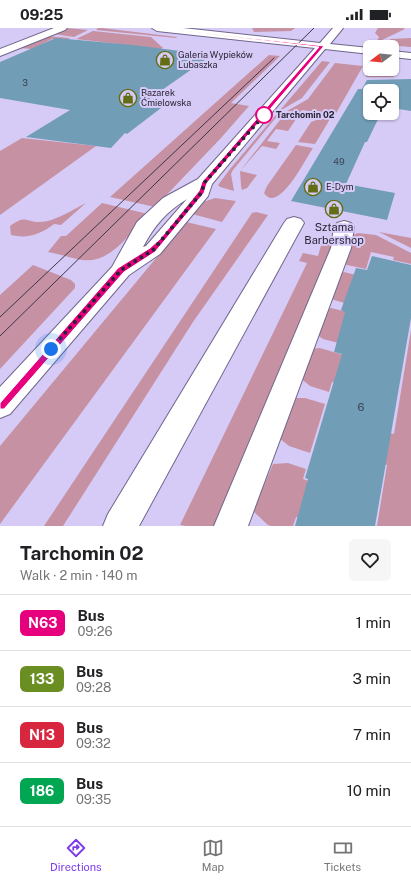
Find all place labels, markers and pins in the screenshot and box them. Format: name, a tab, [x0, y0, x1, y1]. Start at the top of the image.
place label: Galeria Wypieków Lubaszka	[178, 49, 253, 70]
shop icon: Galeria Wypieków Lubaszka	[155, 50, 175, 70]
place label: Bazarek Ćmielowska	[141, 87, 191, 108]
shop icon: Bazarek Ćmielowska	[118, 88, 138, 108]
marker: Tarchomin 02	[255, 106, 273, 124]
place label: Tarchomin 02	[276, 109, 335, 120]
shop icon: E-Dym	[303, 177, 323, 197]
place label: E-Dym	[326, 181, 354, 192]
shop icon: Sztama Barbershop	[324, 199, 344, 219]
place label: Sztama Barbershop	[304, 221, 364, 246]

